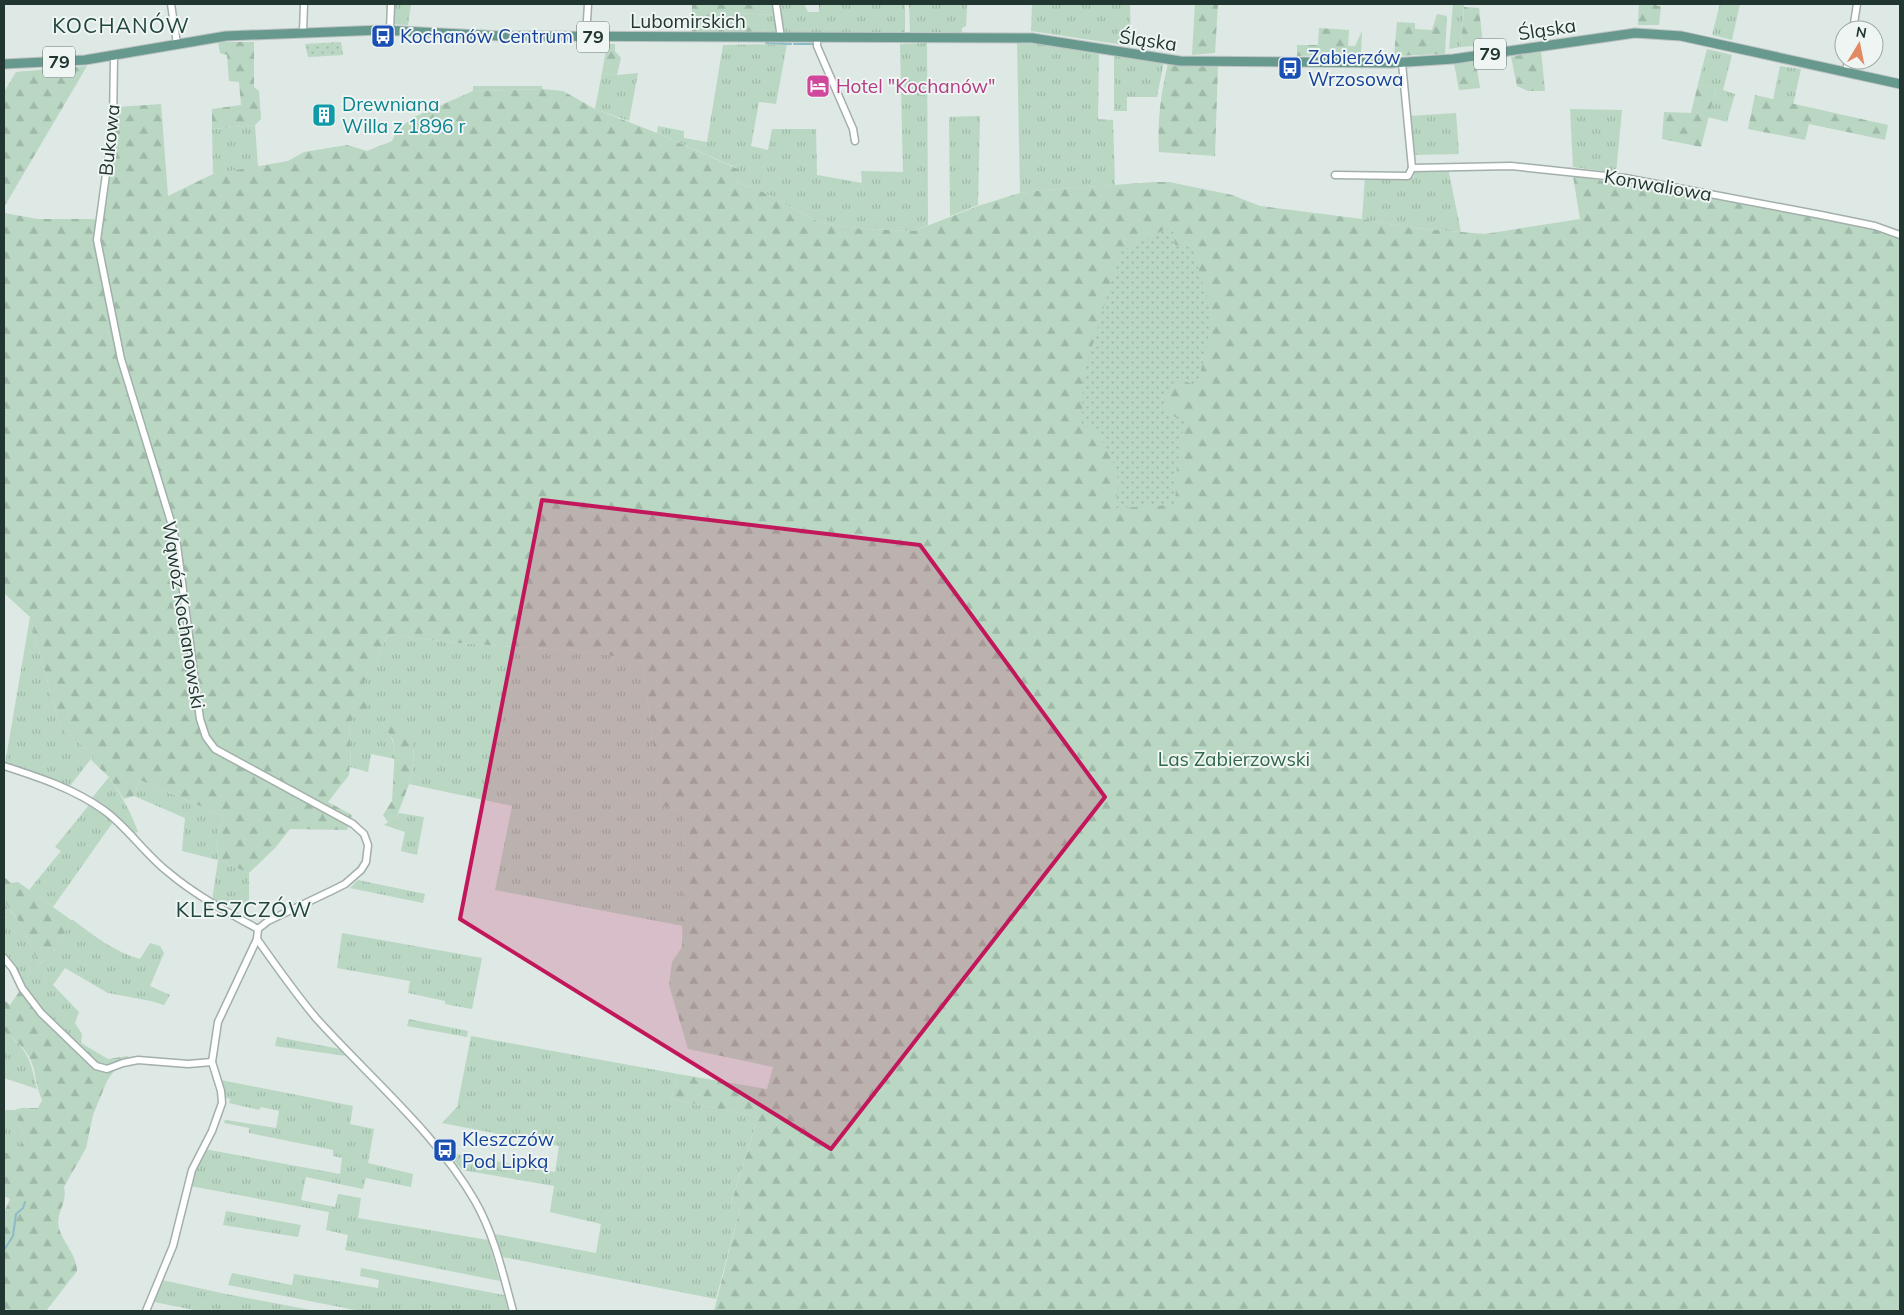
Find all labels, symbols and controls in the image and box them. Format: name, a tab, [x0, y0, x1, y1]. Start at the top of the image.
street label: Lubomirskich	[630, 9, 746, 33]
district label: KOCHANÓW	[52, 12, 190, 38]
street label: Śląska	[1516, 13, 1578, 45]
north arrow	[1834, 20, 1884, 70]
road number: 79	[577, 22, 609, 52]
text: N	[1854, 22, 1868, 42]
bus stop icon: Kochanów Centrum	[370, 23, 396, 49]
place label: Kochanów Centrum	[400, 24, 573, 48]
street label: Śląska	[1117, 24, 1179, 56]
road number: 79	[1474, 39, 1506, 70]
place label: Zabierzów Wrzosowa	[1308, 45, 1403, 91]
road number: 79	[43, 46, 75, 78]
bus stop icon: Zabierzów Wrzosowa	[1277, 55, 1303, 81]
hotel icon: Hotel "Kochanów"	[805, 73, 831, 99]
place label: Hotel "Kochanów"	[836, 74, 996, 98]
place label: Drewniana Willa z 1896 r	[342, 92, 465, 138]
building icon: Drewniana Willa z 1896 r	[311, 102, 337, 128]
street label: Bukowa	[93, 103, 125, 177]
street label: Konwaliowa	[1602, 164, 1714, 206]
street label: Wąwóz Kochanowski	[157, 519, 211, 711]
park label: Las Zabierzowski	[1158, 747, 1310, 771]
district label: KLESZCZÓW	[176, 896, 312, 922]
place label: Kleszczów Pod Lipką	[462, 1127, 554, 1173]
bus stop icon: Kleszczów Pod Lipką	[432, 1137, 458, 1163]

